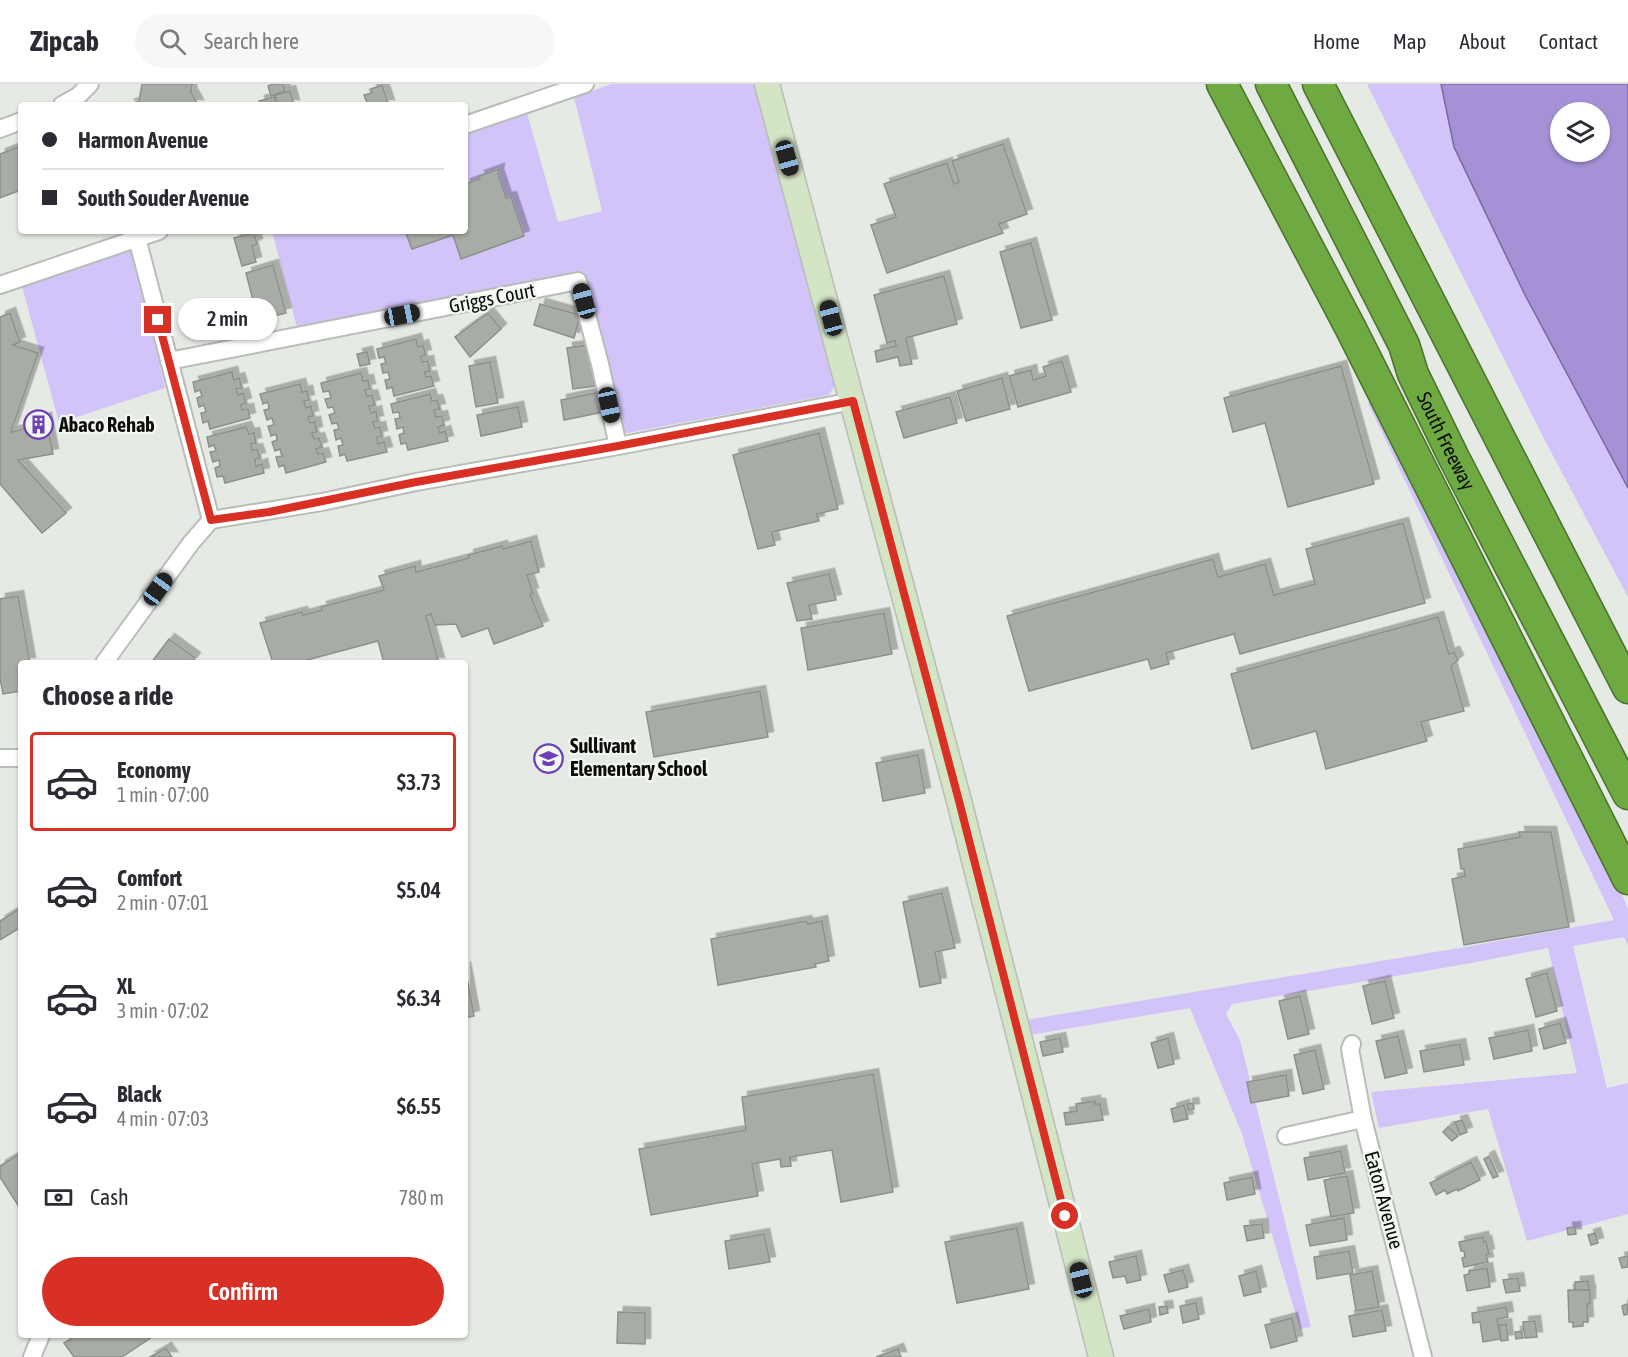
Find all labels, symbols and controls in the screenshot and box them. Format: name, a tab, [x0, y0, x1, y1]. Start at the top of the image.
search box	[135, 14, 555, 68]
text: Zipcab	[30, 25, 99, 57]
icon: search	[156, 25, 189, 58]
text: Search here	[204, 28, 299, 54]
text: Home	[1313, 29, 1360, 53]
text: Map	[1393, 29, 1427, 53]
text: About	[1460, 29, 1506, 53]
text: Contact	[1539, 29, 1598, 53]
map controls	[1550, 102, 1610, 162]
button: layers	[1550, 102, 1610, 162]
text: Harmon Avenue	[78, 127, 208, 153]
car	[773, 138, 801, 178]
text: South Souder Avenue	[78, 185, 249, 211]
street label: Griggs Court	[447, 278, 537, 317]
car	[571, 281, 597, 321]
car	[818, 298, 844, 338]
callout: 2 min	[179, 299, 278, 341]
car	[383, 303, 421, 327]
route end	[144, 306, 171, 333]
text: 2 min	[207, 307, 248, 330]
car	[596, 386, 622, 424]
street label: South Freeway	[1413, 388, 1481, 494]
building icon: Abaco Rehab	[22, 409, 54, 441]
place label: Abaco Rehab	[58, 413, 155, 436]
car	[140, 569, 176, 609]
text: Choose a ride	[42, 680, 174, 711]
place label: Sullivant Elementary School	[570, 734, 708, 780]
school or university icon: Sullivant Elementary School	[533, 742, 565, 774]
icon: car	[45, 755, 99, 809]
text: Economy	[117, 757, 191, 783]
text: $3.73	[397, 769, 441, 795]
text: 1 min · 07:00	[117, 783, 209, 806]
icon: car	[45, 863, 99, 917]
text: Comfort	[117, 865, 182, 891]
text: $5.04	[397, 877, 441, 903]
text: 2 min · 07:01	[117, 891, 209, 914]
icon: car	[45, 971, 99, 1025]
text: XL	[117, 973, 135, 999]
text: $6.34	[397, 985, 441, 1011]
text: 3 min · 07:02	[117, 999, 209, 1022]
icon: car	[45, 1079, 99, 1133]
text: Black	[117, 1081, 161, 1107]
text: $6.55	[397, 1093, 441, 1119]
text: 4 min · 07:03	[117, 1107, 209, 1130]
street label: Eaton Avenue	[1360, 1148, 1409, 1251]
icon: cash	[42, 1181, 75, 1214]
text: Cash	[90, 1184, 129, 1210]
text: 780 m	[399, 1186, 444, 1209]
route start	[1051, 1202, 1078, 1229]
button: Confirm	[42, 1257, 444, 1326]
car	[1068, 1260, 1094, 1300]

